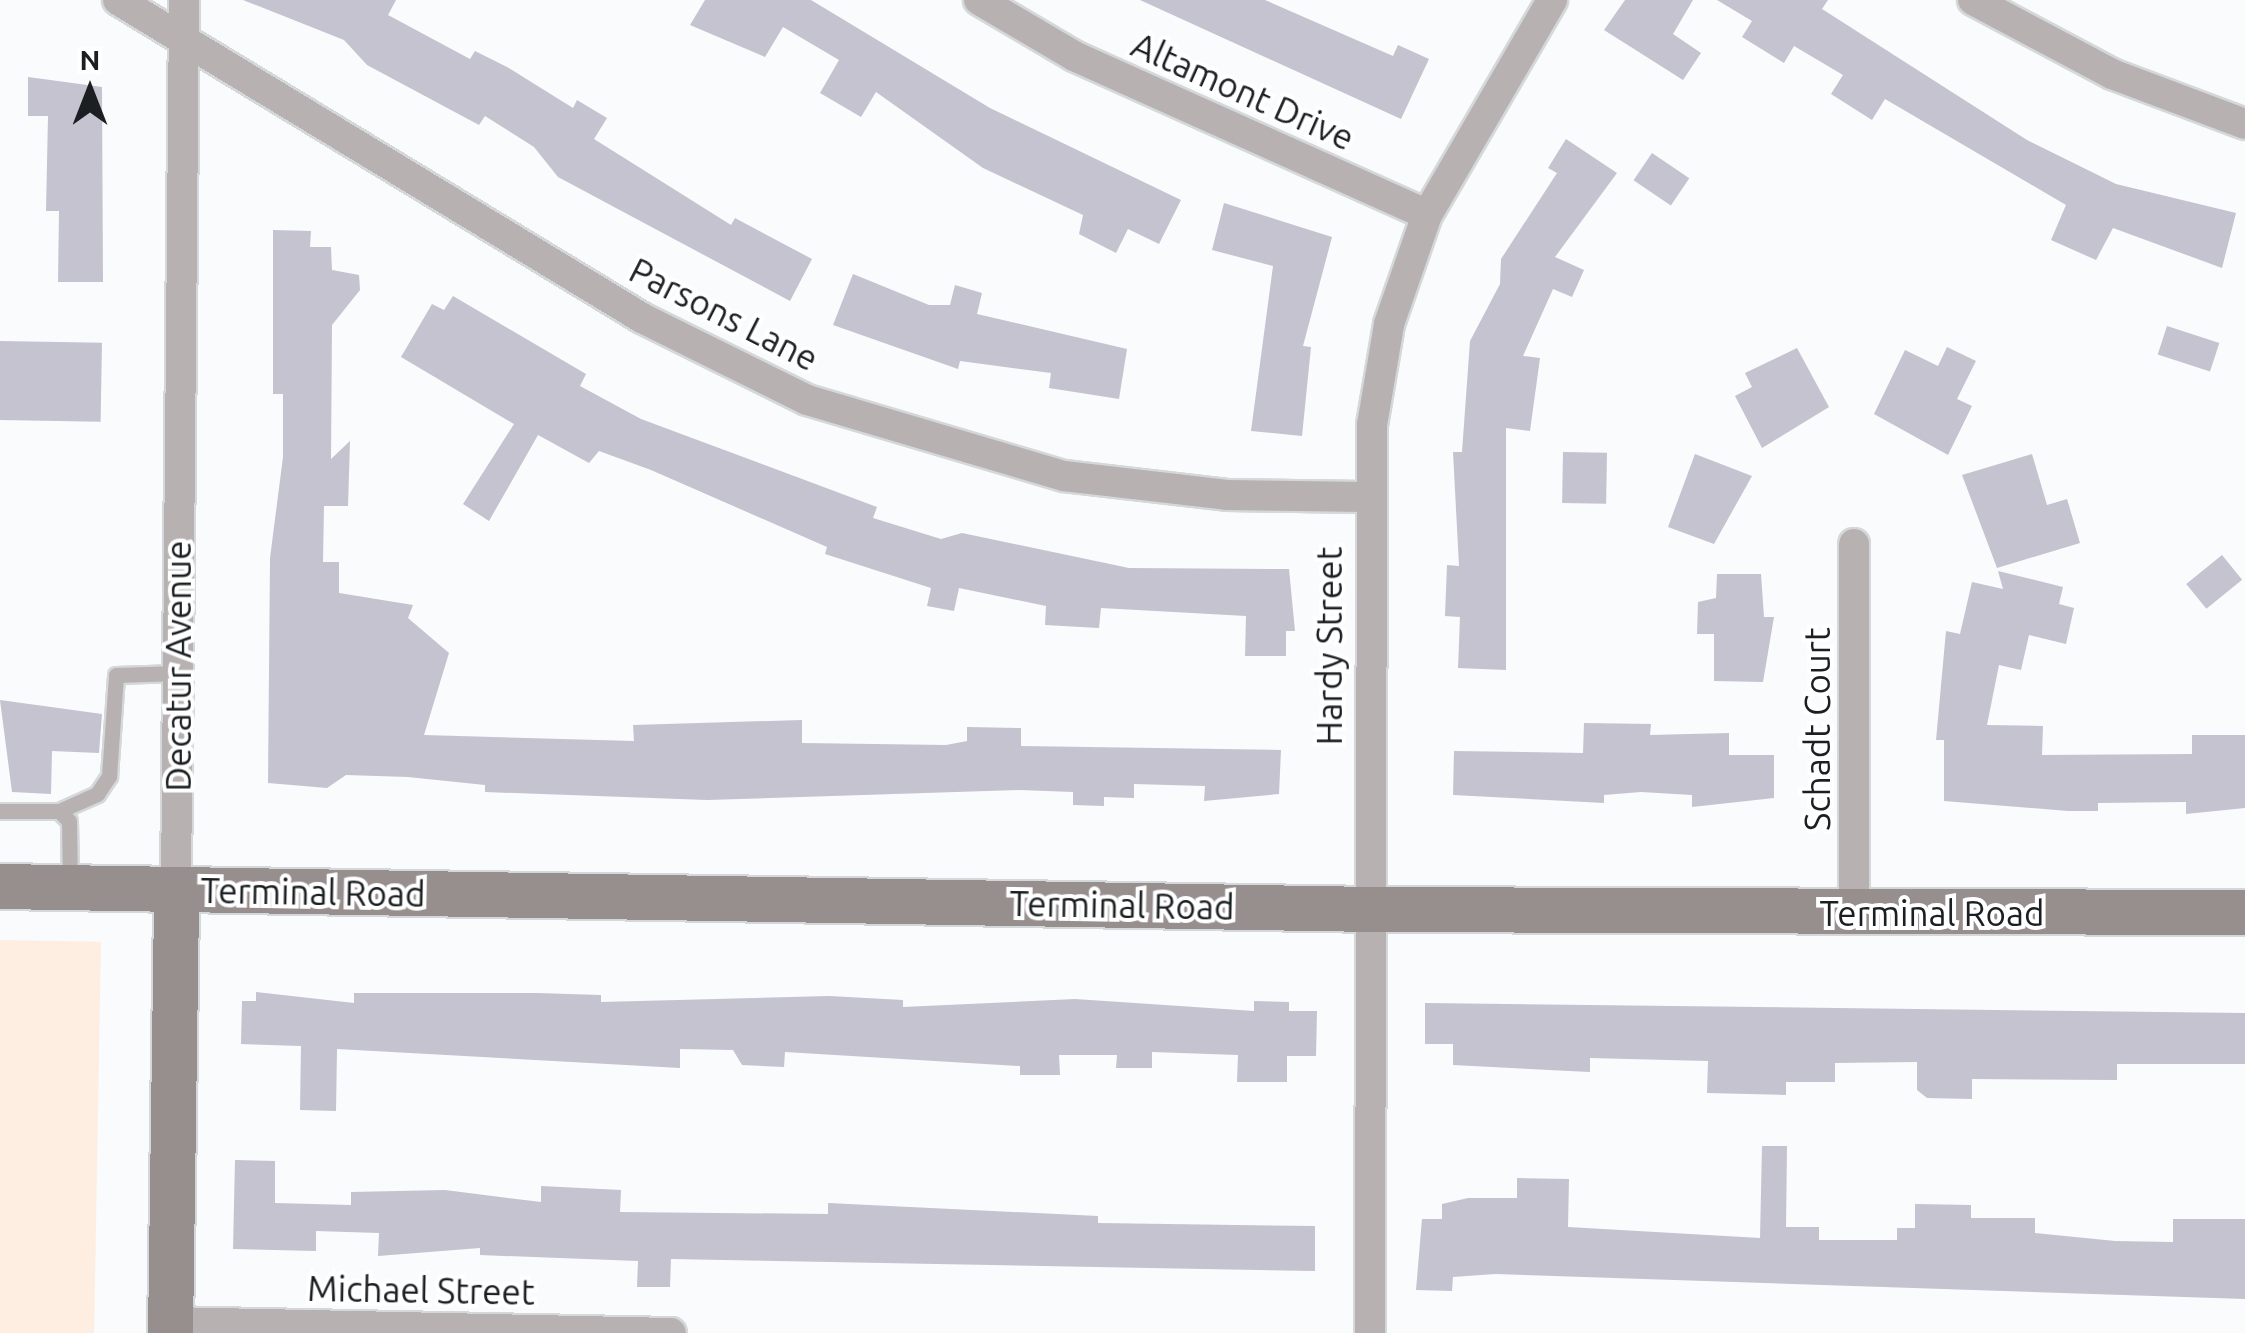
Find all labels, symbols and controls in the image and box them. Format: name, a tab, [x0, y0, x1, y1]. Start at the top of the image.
street label: Altamont Drive	[1125, 23, 1361, 159]
north arrow	[40, 40, 140, 140]
text: N	[80, 44, 100, 75]
street label: Parsons Lane	[623, 249, 825, 379]
street label: Decatur Avenue	[157, 540, 199, 792]
street label: Hardy Street	[1308, 547, 1350, 745]
street label: Schadt Court	[1796, 627, 1838, 831]
street label: Terminal Road	[200, 869, 426, 915]
street label: Terminal Road	[1009, 882, 1235, 928]
street label: Terminal Road	[1820, 892, 2044, 934]
street label: Michael Street	[307, 1267, 535, 1313]

